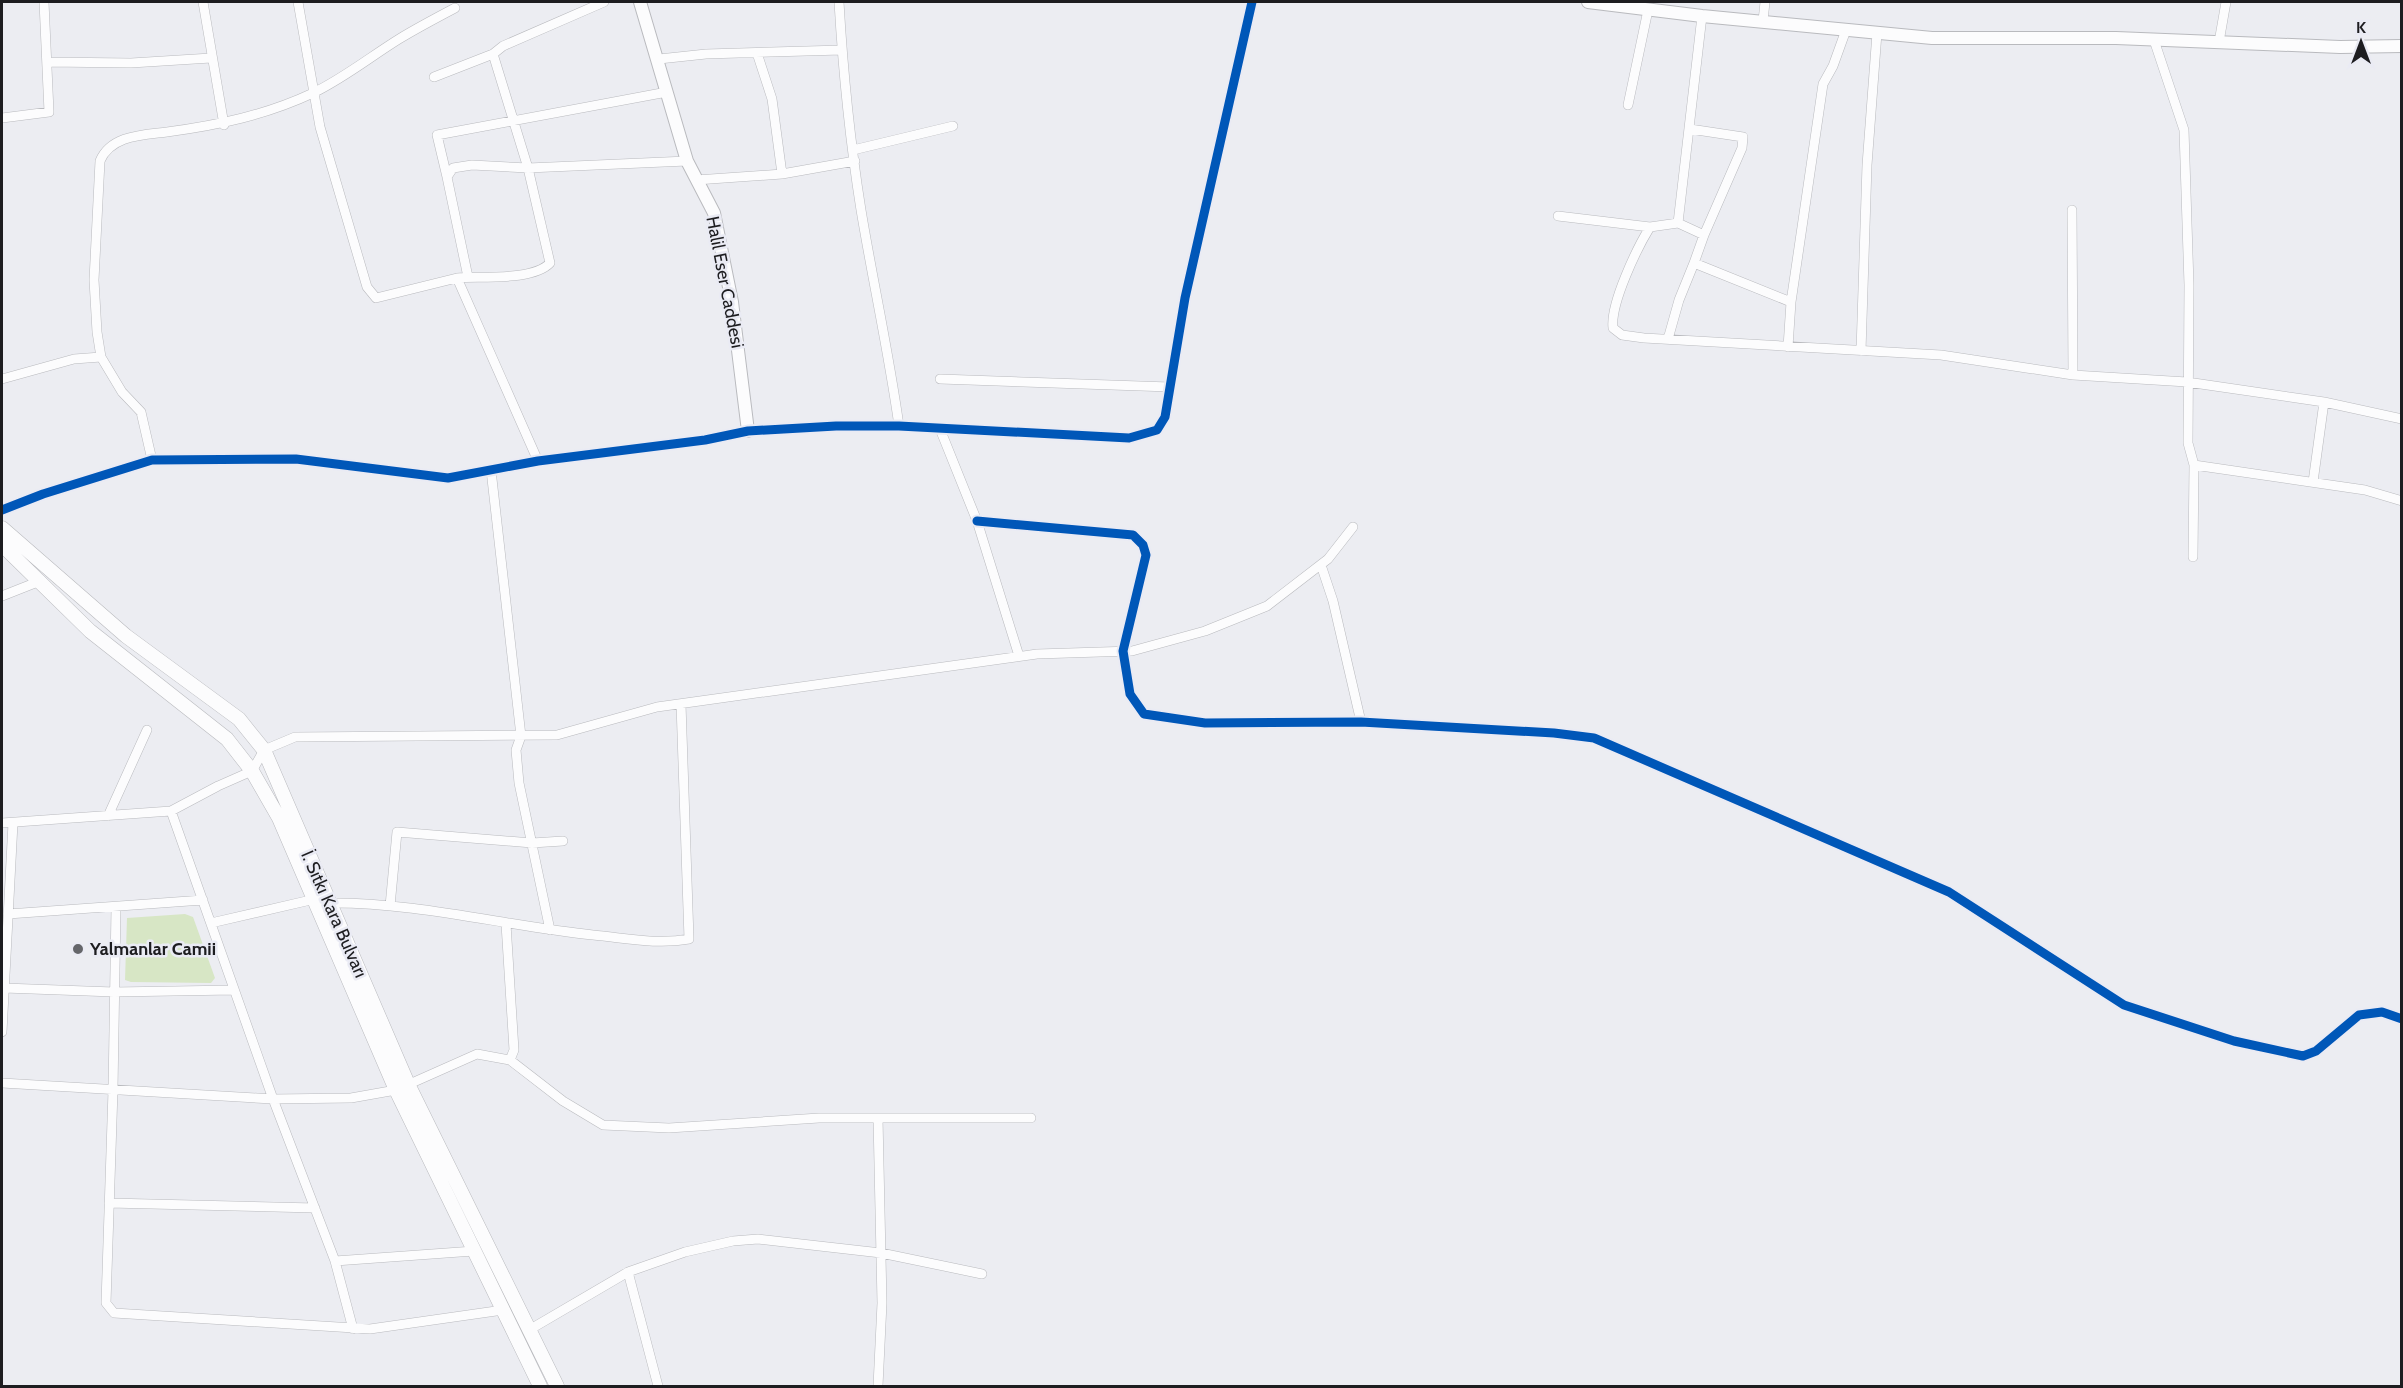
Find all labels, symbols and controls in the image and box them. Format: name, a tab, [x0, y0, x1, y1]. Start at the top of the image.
north arrow	[2331, 12, 2391, 72]
text: K	[2356, 18, 2366, 37]
street label: Halil Eser Caddesi	[701, 214, 749, 350]
street label: İ. Sıtkı Kara Bulvarı	[296, 847, 372, 981]
place label: Yalmanlar Camii	[89, 938, 216, 960]
marker: Yalmanlar Camii	[71, 942, 85, 956]

